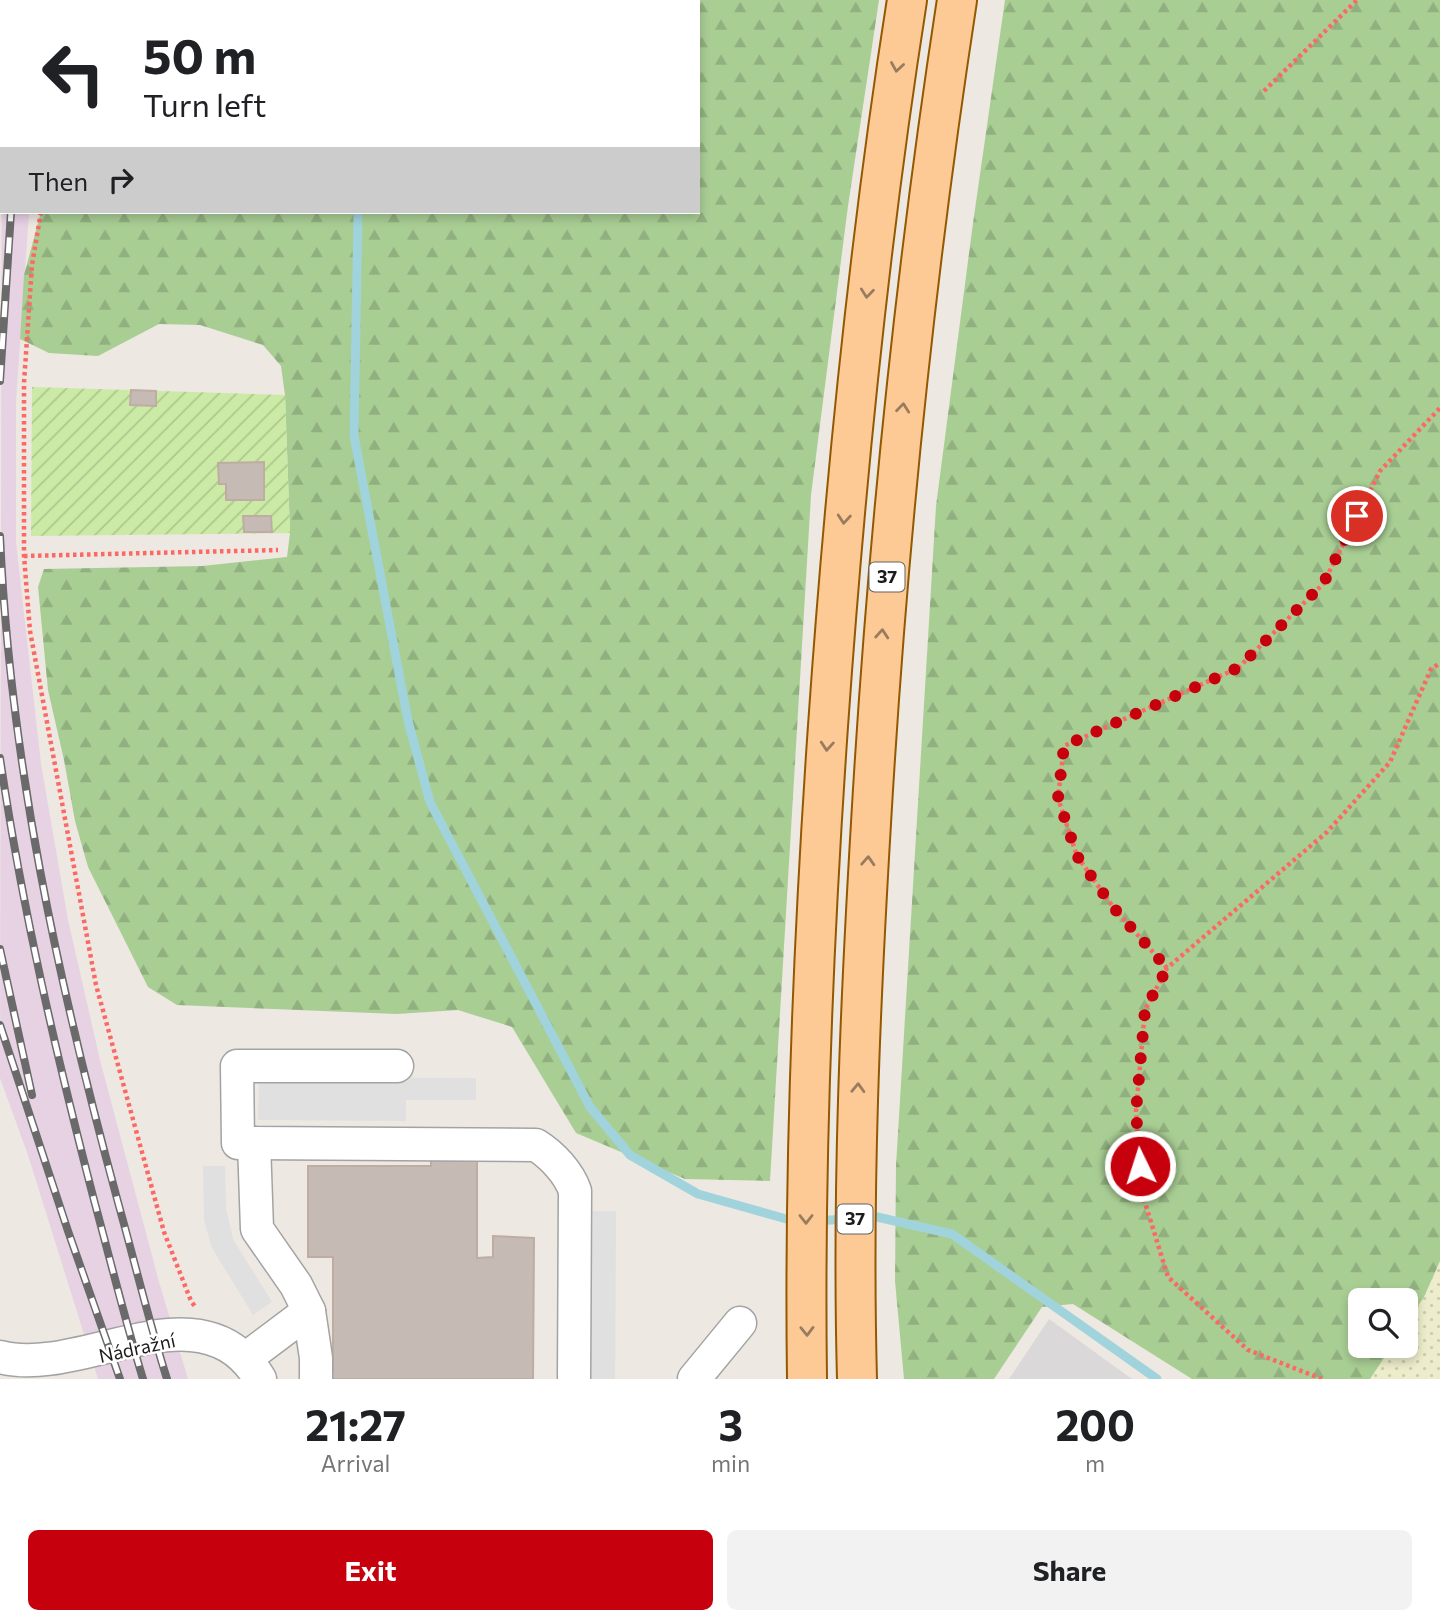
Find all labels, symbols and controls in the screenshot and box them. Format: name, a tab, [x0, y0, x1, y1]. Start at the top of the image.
text: 50 m	[143, 24, 256, 84]
icon: left	[28, 28, 119, 119]
one-way arrow	[889, 62, 904, 73]
text: Turn left	[143, 84, 267, 124]
icon: right	[102, 161, 140, 199]
text: Then	[28, 165, 88, 196]
one-way arrow	[860, 287, 875, 299]
one-way arrow	[896, 402, 911, 413]
pin	[1327, 486, 1387, 546]
icon: arrive	[1338, 497, 1376, 535]
one-way arrow	[837, 514, 852, 525]
road number: 37	[870, 562, 904, 592]
one-way arrow	[875, 628, 890, 639]
one-way arrow	[820, 741, 835, 752]
one-way arrow	[861, 855, 876, 866]
one-way arrow	[850, 1083, 865, 1094]
position arrow	[1103, 1129, 1177, 1203]
road number: 37	[838, 1204, 872, 1234]
one-way arrow	[798, 1215, 814, 1225]
map controls	[1348, 1288, 1418, 1358]
button: search	[1348, 1288, 1418, 1358]
one-way arrow	[799, 1325, 814, 1336]
street label: Nádražní	[97, 1328, 178, 1367]
text: 21:27	[305, 1398, 406, 1450]
text: 3	[718, 1398, 743, 1450]
text: 200	[1055, 1398, 1135, 1450]
text: Arrival	[321, 1449, 390, 1477]
text: min	[711, 1449, 750, 1477]
text: m	[1085, 1449, 1105, 1477]
button: Exit	[28, 1530, 713, 1610]
button: Share	[727, 1530, 1412, 1610]

